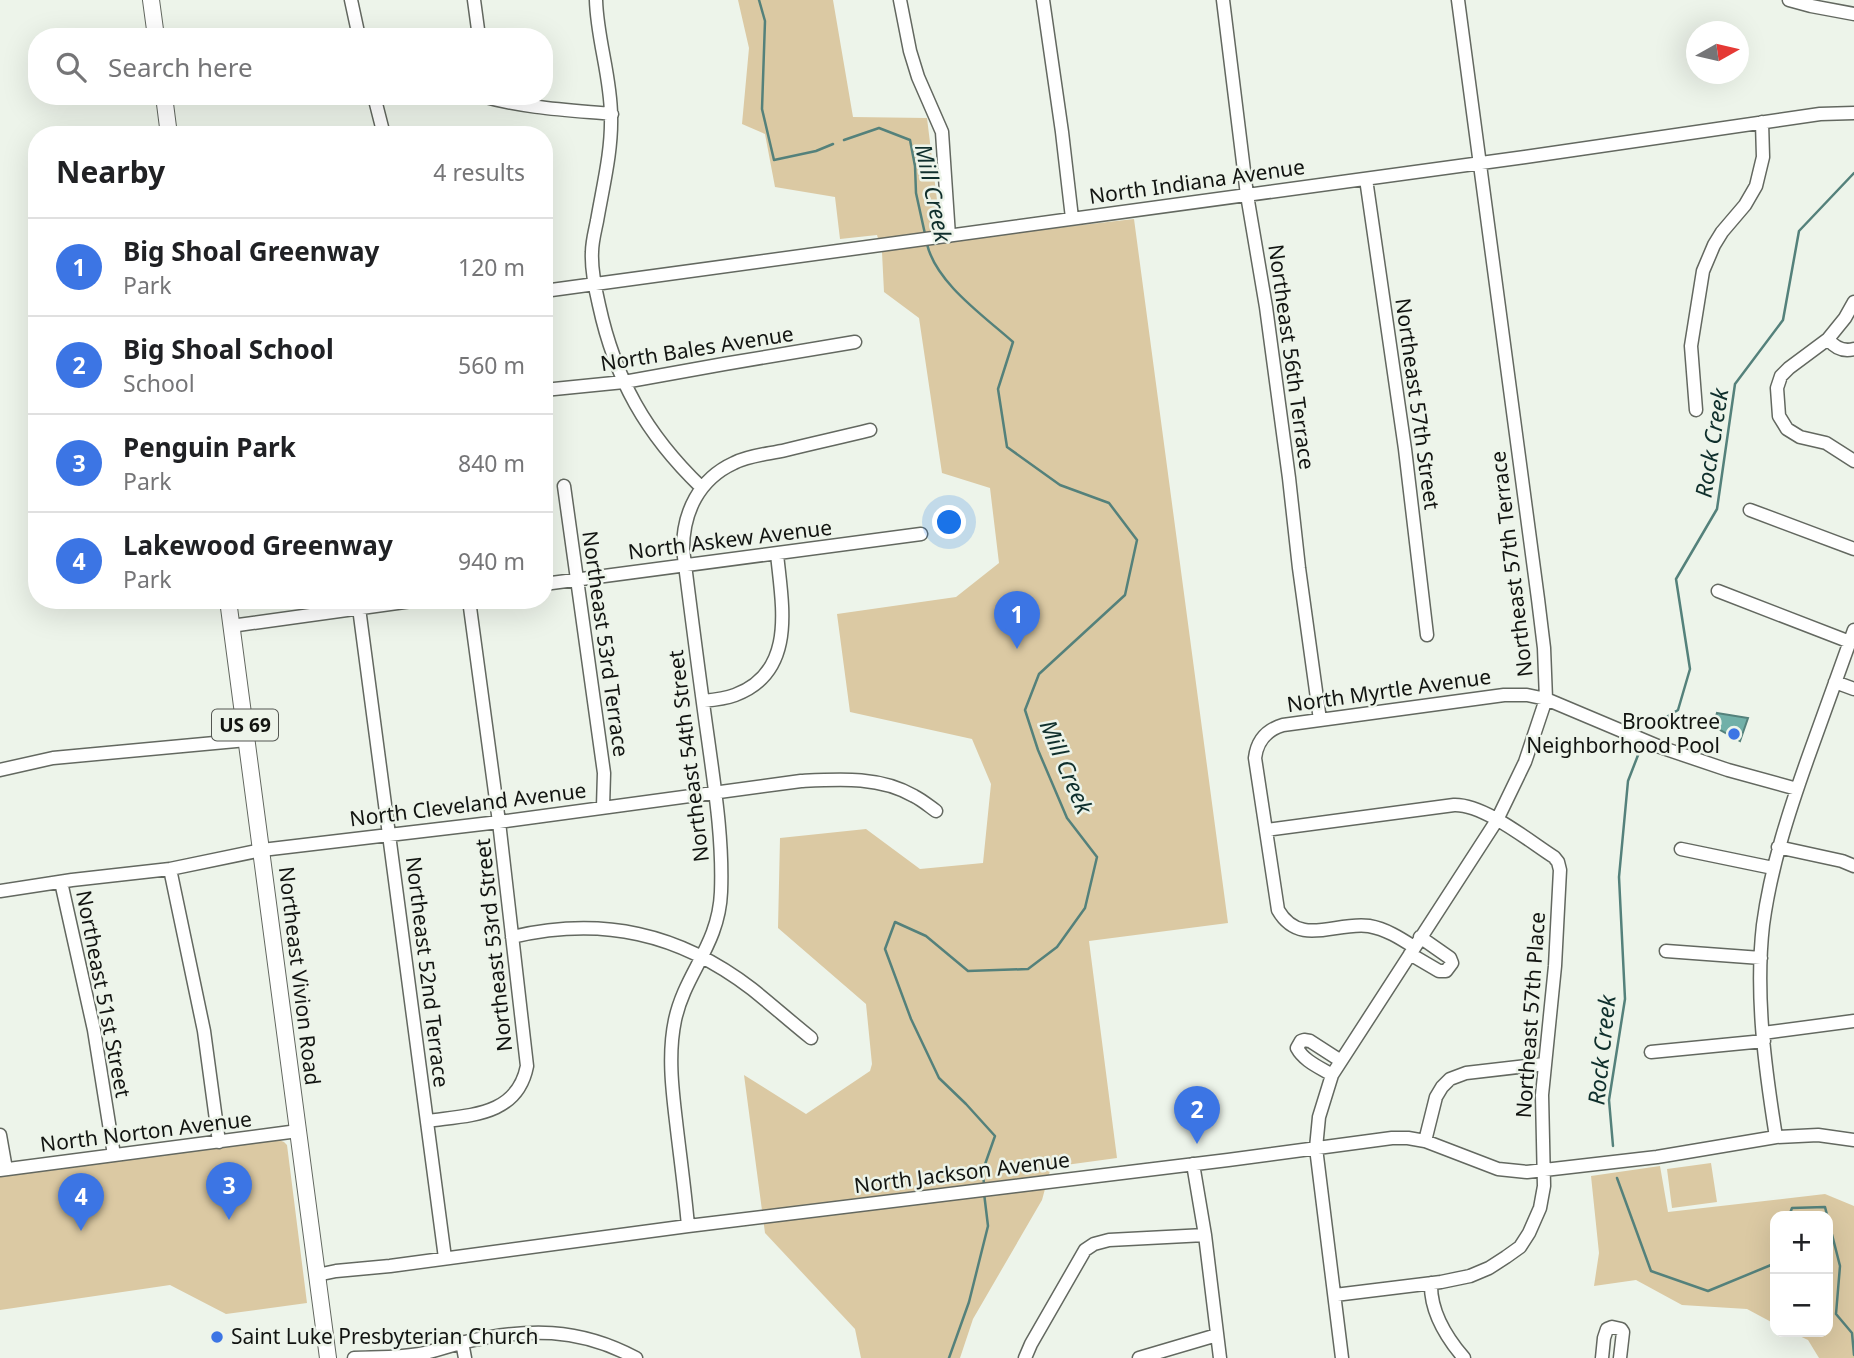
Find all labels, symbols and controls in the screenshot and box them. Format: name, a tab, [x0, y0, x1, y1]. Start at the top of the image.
north arrow	[1686, 21, 1749, 84]
search box	[28, 28, 553, 105]
icon: search	[52, 48, 90, 86]
text: Search here	[108, 49, 253, 85]
water label: Mill Creek	[908, 141, 960, 246]
text: Nearby	[56, 151, 165, 192]
street label: North Indiana Avenue	[1087, 152, 1307, 210]
text: 4 results	[433, 156, 525, 188]
text: Big Shoal Greenway	[123, 233, 379, 269]
street label: Northeast 56th Terrace	[1262, 242, 1322, 471]
text: 1	[72, 251, 86, 283]
text: 120 m	[458, 251, 525, 283]
text: Park	[123, 269, 172, 301]
street label: Northeast 57th Street	[1389, 296, 1447, 512]
street label: North Bales Avenue	[598, 319, 795, 377]
text: Big Shoal School	[123, 331, 334, 367]
text: 2	[72, 349, 86, 381]
text: 560 m	[458, 349, 525, 381]
text: School	[123, 367, 195, 399]
water label: Rock Creek	[1687, 384, 1736, 500]
text: Penguin Park	[123, 429, 296, 465]
text: 3	[72, 447, 86, 479]
text: 840 m	[458, 447, 525, 479]
street label: Northeast 57th Terrace	[1483, 450, 1539, 679]
text: Park	[123, 465, 172, 497]
your location	[932, 505, 966, 539]
street label: North Askew Avenue	[626, 513, 833, 565]
text: Lakewood Greenway	[123, 527, 393, 563]
street label: Northeast 53rd Terrace	[576, 529, 636, 759]
text: 4	[72, 545, 86, 577]
text: 940 m	[458, 545, 525, 577]
text: Park	[123, 563, 172, 595]
pin: 1	[994, 591, 1040, 649]
street label: Northeast 54th Street	[661, 648, 715, 864]
street label: North Myrtle Avenue	[1285, 662, 1493, 718]
place label: Brooktree Neighborhood Pool	[1526, 707, 1720, 759]
road number: US 69	[212, 710, 278, 740]
water label: Mill Creek	[1033, 714, 1102, 820]
marker: Brooktree Neighborhood Pool	[1726, 726, 1742, 742]
street label: North Cleveland Avenue	[348, 776, 588, 832]
street label: Northeast 53rd Street	[468, 837, 518, 1053]
street label: Northeast 52nd Terrace	[400, 855, 456, 1089]
street label: Northeast Vivion Road	[273, 865, 327, 1087]
street label: Northeast 51st Street	[70, 888, 138, 1100]
street label: Northeast 57th Place	[1509, 911, 1551, 1119]
water label: Rock Creek	[1579, 992, 1623, 1106]
pin: 2	[1174, 1086, 1220, 1144]
street label: North Norton Avenue	[38, 1104, 253, 1158]
street label: North Jackson Avenue	[852, 1145, 1071, 1199]
pin: 3	[206, 1162, 252, 1220]
pin: 4	[58, 1173, 104, 1231]
map controls	[1770, 1211, 1833, 1337]
button: +	[1770, 1211, 1833, 1274]
button: −	[1770, 1274, 1833, 1337]
place label: Saint Luke Presbyterian Church	[231, 1322, 539, 1350]
marker: Saint Luke Presbyterian Church	[209, 1329, 225, 1345]

